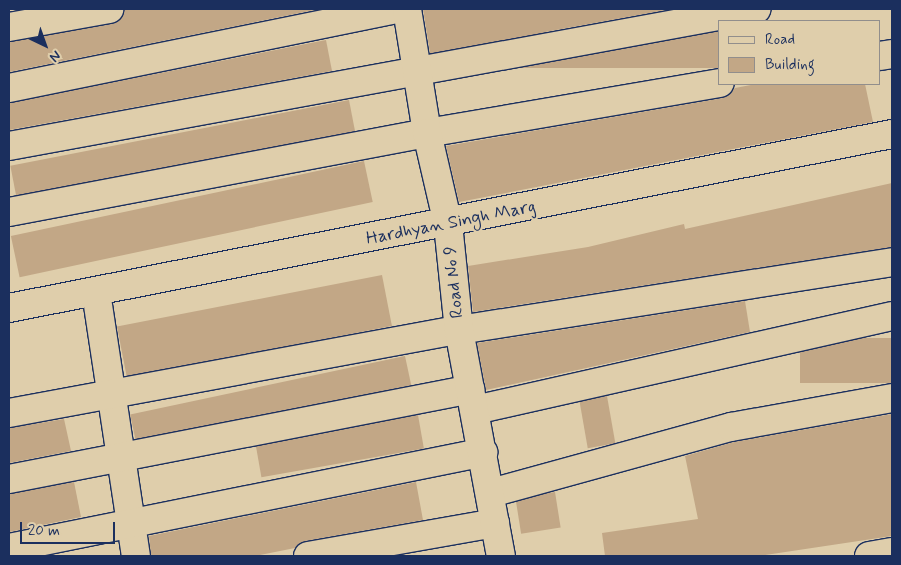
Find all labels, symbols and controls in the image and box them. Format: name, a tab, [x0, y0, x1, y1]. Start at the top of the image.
north arrow	[20, 20, 70, 70]
legend	[718, 20, 881, 85]
text: Road	[765, 30, 795, 50]
text: N	[46, 46, 65, 66]
text: Building	[765, 55, 815, 75]
street label: Hardhyan Singh Marg	[365, 196, 537, 250]
street label: Road No 9	[439, 244, 469, 320]
scale bar	[22, 512, 118, 544]
text: 20 m	[28, 521, 60, 541]

